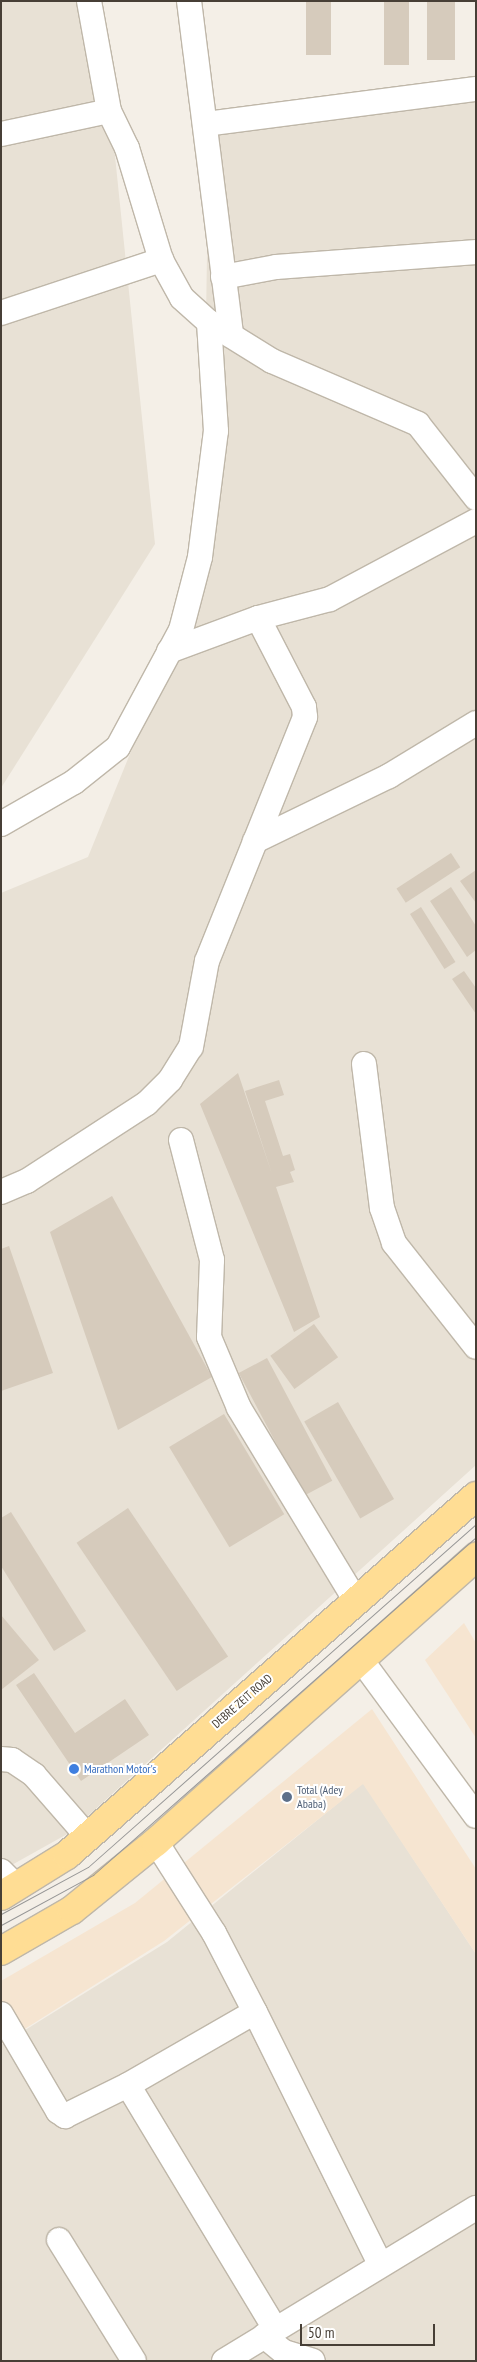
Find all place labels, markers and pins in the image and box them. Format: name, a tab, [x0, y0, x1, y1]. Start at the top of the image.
place label: Marathon Motor's	[84, 1762, 156, 1776]
marker: Marathon Motor's	[68, 1763, 80, 1775]
place label: Total (Adey Ababa)	[297, 1783, 343, 1811]
marker: Total (Adey Ababa)	[281, 1791, 293, 1803]

